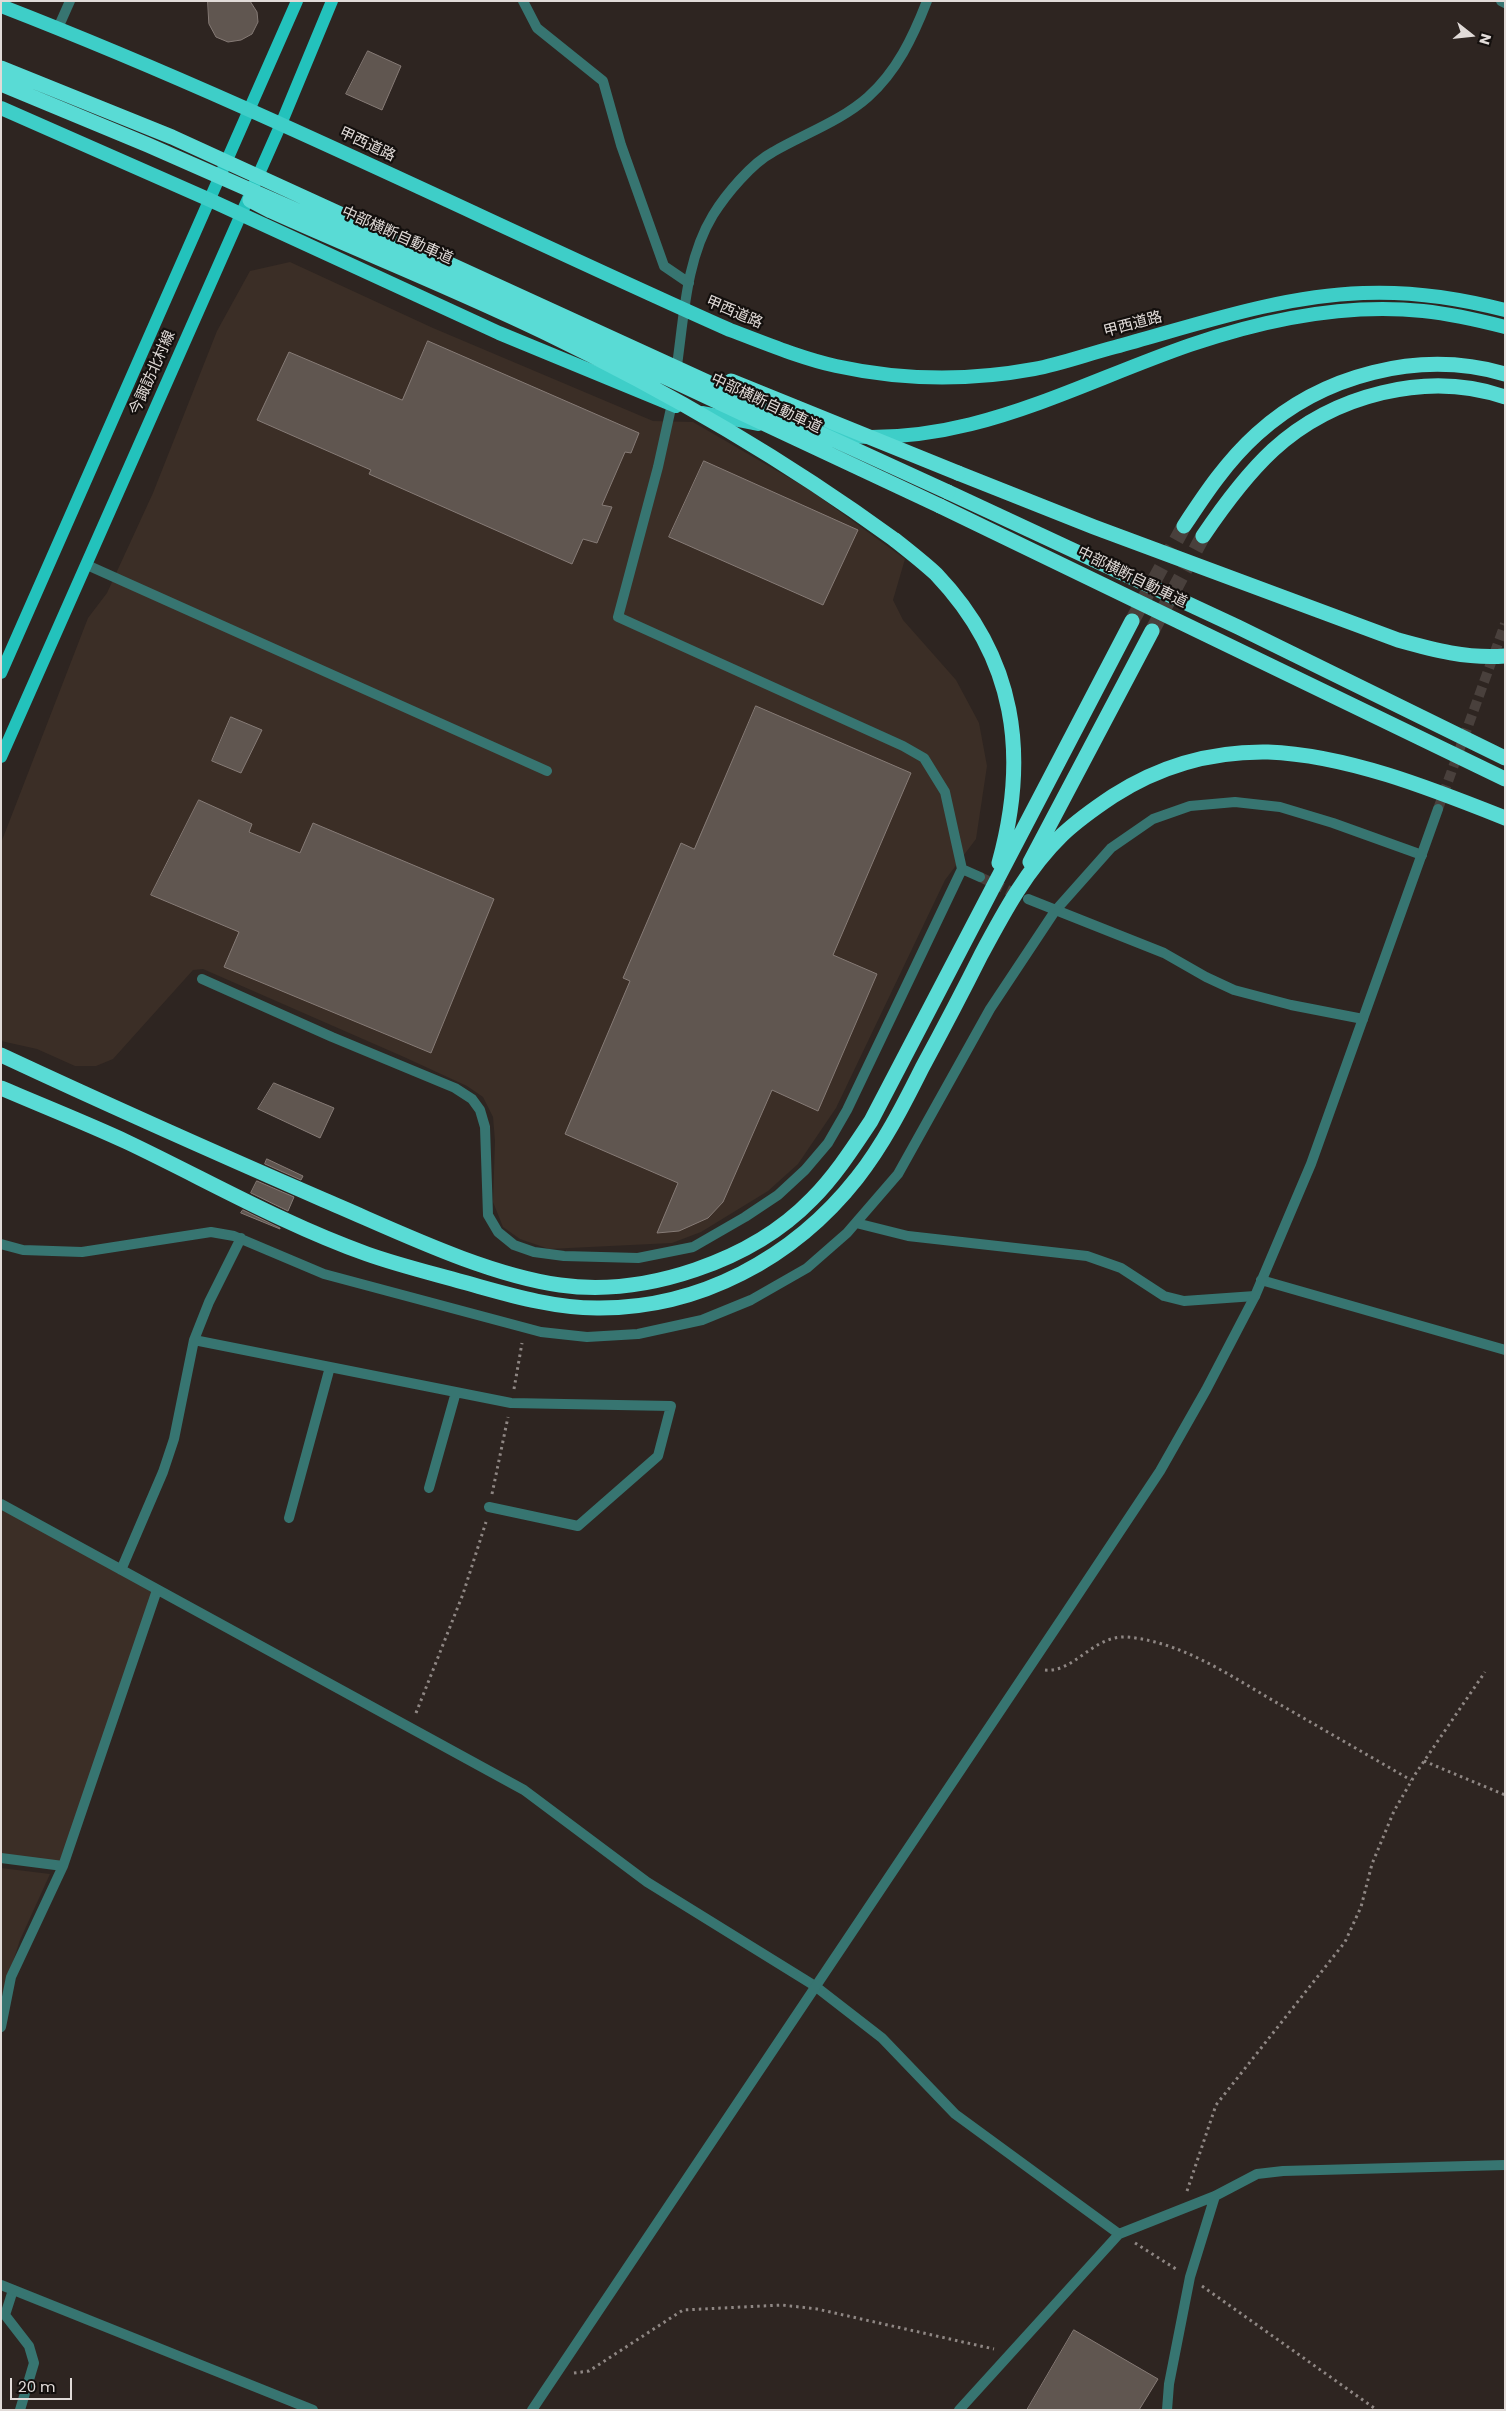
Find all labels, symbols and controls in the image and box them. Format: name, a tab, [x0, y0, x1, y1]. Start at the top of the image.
north arrow	[1446, 10, 1496, 60]
text: N	[1474, 31, 1496, 47]
street label: 甲西道路	[336, 124, 398, 166]
street label: 中部横断自動車道	[339, 203, 455, 269]
street label: 甲西道路	[703, 293, 765, 333]
street label: 甲西道路	[1102, 309, 1164, 341]
street label: 今諏訪北村線	[126, 328, 180, 418]
street label: 中部横断自動車道	[708, 370, 824, 438]
street label: 中部横断自動車道	[1074, 544, 1190, 612]
scale bar	[12, 2368, 75, 2400]
text: 20 m	[18, 2376, 56, 2397]

